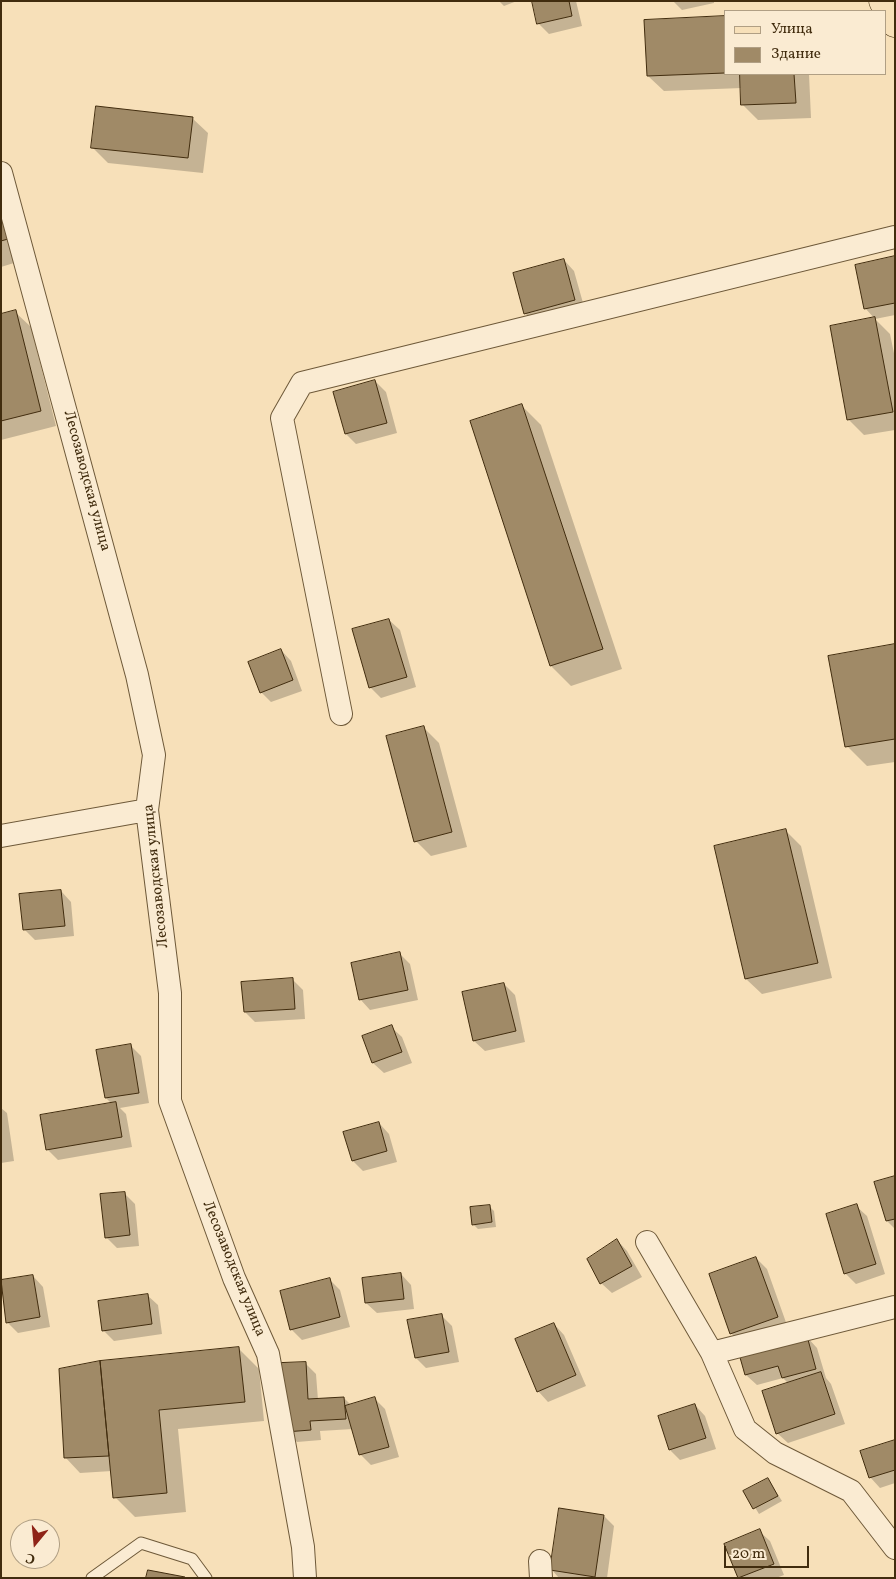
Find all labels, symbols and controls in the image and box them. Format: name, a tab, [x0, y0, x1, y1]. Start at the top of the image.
legend	[724, 10, 886, 75]
text: Улица	[771, 19, 813, 40]
text: Здание	[771, 44, 821, 65]
street label: Лесозаводская улица	[59, 409, 113, 553]
street label: Лесозаводская улица	[140, 803, 174, 949]
street label: Лесозаводская улица	[198, 1199, 268, 1339]
north arrow	[10, 1519, 60, 1569]
scale bar	[726, 1536, 811, 1568]
text: 20 m	[732, 1544, 765, 1565]
text: С	[24, 1547, 38, 1568]

